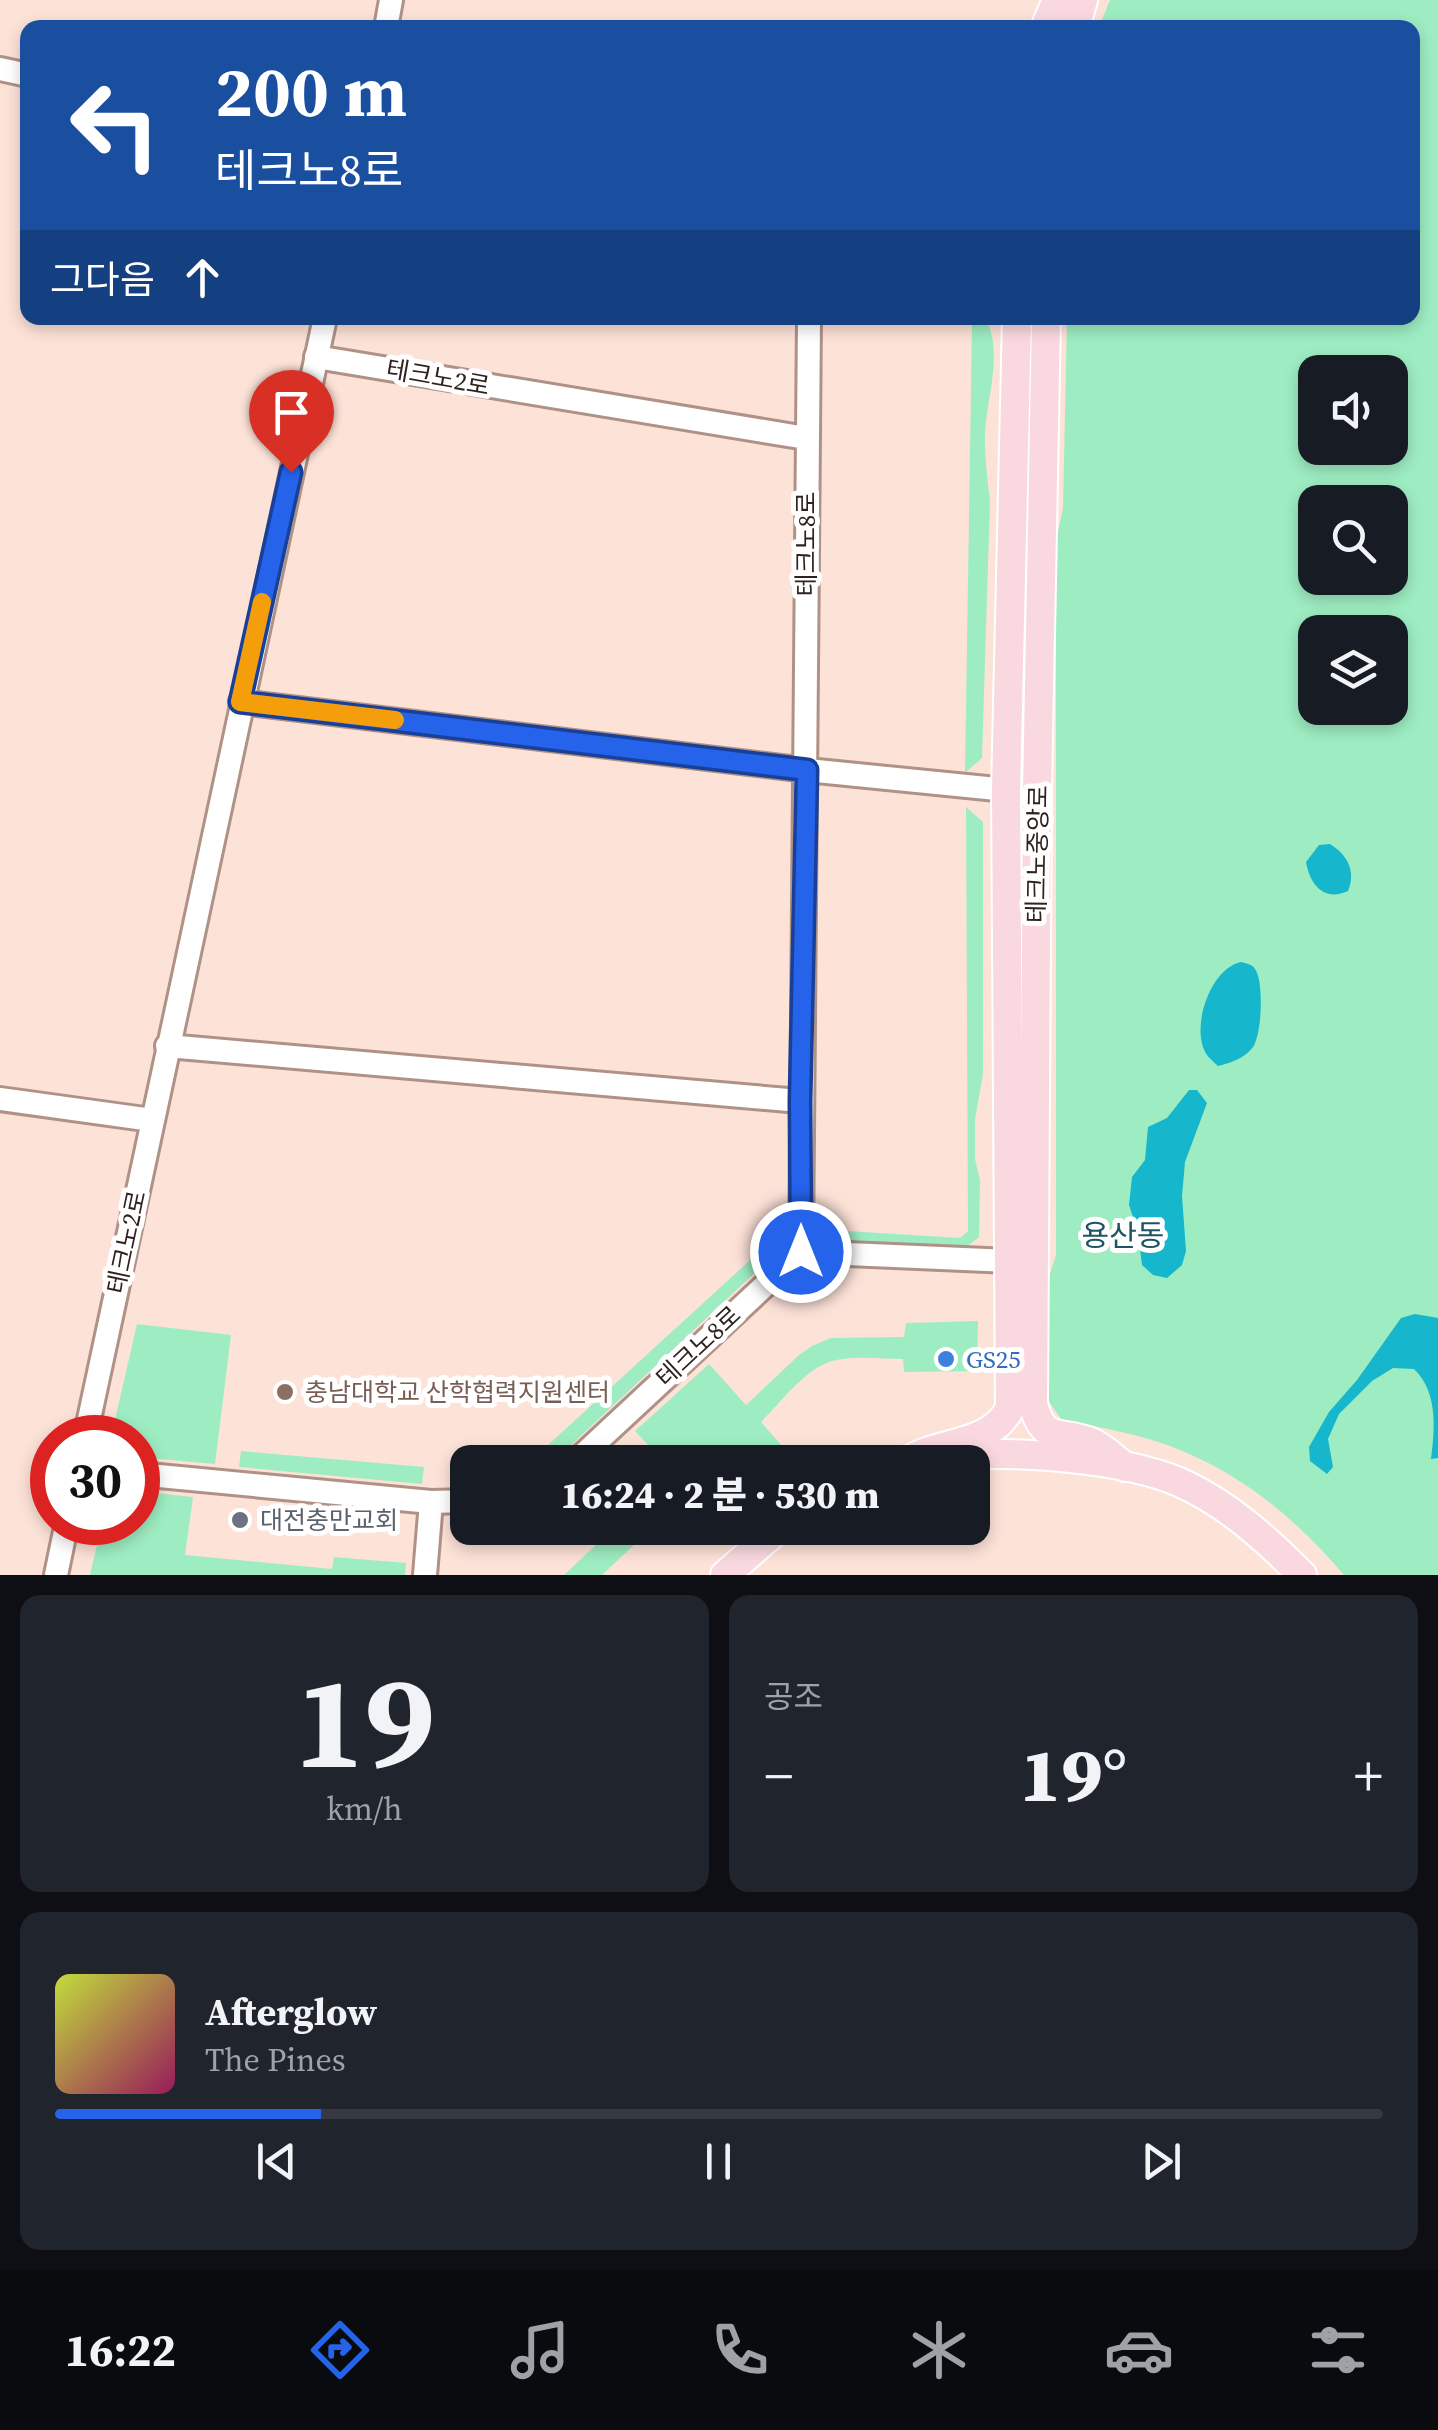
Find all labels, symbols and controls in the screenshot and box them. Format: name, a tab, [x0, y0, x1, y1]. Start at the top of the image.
text: 200 m	[215, 43, 407, 139]
icon: left	[50, 60, 180, 190]
text: 테크노8로	[215, 139, 403, 201]
icon: ahead	[175, 250, 230, 305]
text: 그다음	[50, 254, 155, 306]
street label: 테크노2로	[384, 351, 492, 403]
map controls	[1298, 355, 1408, 725]
button: sound	[1298, 355, 1408, 465]
pin	[249, 370, 334, 473]
icon: arrive	[264, 385, 319, 440]
button: search	[1298, 485, 1408, 595]
street label: 테크노8로	[789, 492, 823, 596]
button: layers	[1298, 615, 1408, 725]
street label: 테크노중앙로	[1019, 785, 1055, 923]
street label: 테크노2로	[99, 1187, 153, 1297]
position arrow	[749, 1200, 853, 1304]
district label: 용산동	[1082, 1215, 1164, 1256]
street label: 테크노8로	[648, 1298, 748, 1394]
place label: GS25	[966, 1342, 1021, 1376]
marker: GS25	[935, 1348, 957, 1370]
place label: 충남대학교 산학협력지원센터	[305, 1375, 610, 1409]
marker: 충남대학교 산학협력지원센터	[274, 1381, 296, 1403]
speed limit sign: 30	[30, 1415, 160, 1545]
text: 16:24 · 2 분 · 530 m	[560, 1469, 880, 1521]
place label: 대전충만교회	[260, 1503, 398, 1537]
marker: 대전충만교회	[229, 1509, 251, 1531]
text: 19	[294, 1632, 435, 1811]
text: 공조	[764, 1675, 823, 1719]
text: 19°	[1020, 1723, 1127, 1826]
text: −	[764, 1738, 793, 1813]
text: +	[1354, 1738, 1383, 1813]
text: km/h	[326, 1787, 403, 1831]
text: Afterglow	[205, 1986, 377, 2038]
text: The Pines	[205, 2038, 346, 2082]
icon: previous	[249, 2134, 304, 2189]
icon: pause	[691, 2134, 746, 2189]
icon: next	[1134, 2134, 1189, 2189]
icon: directions	[305, 2315, 375, 2385]
icon: music	[505, 2315, 575, 2385]
icon: phone	[705, 2315, 775, 2385]
icon: climate	[904, 2315, 974, 2385]
icon: car	[1104, 2315, 1174, 2385]
icon: filters	[1303, 2315, 1373, 2385]
text: 16:22	[65, 2319, 176, 2381]

